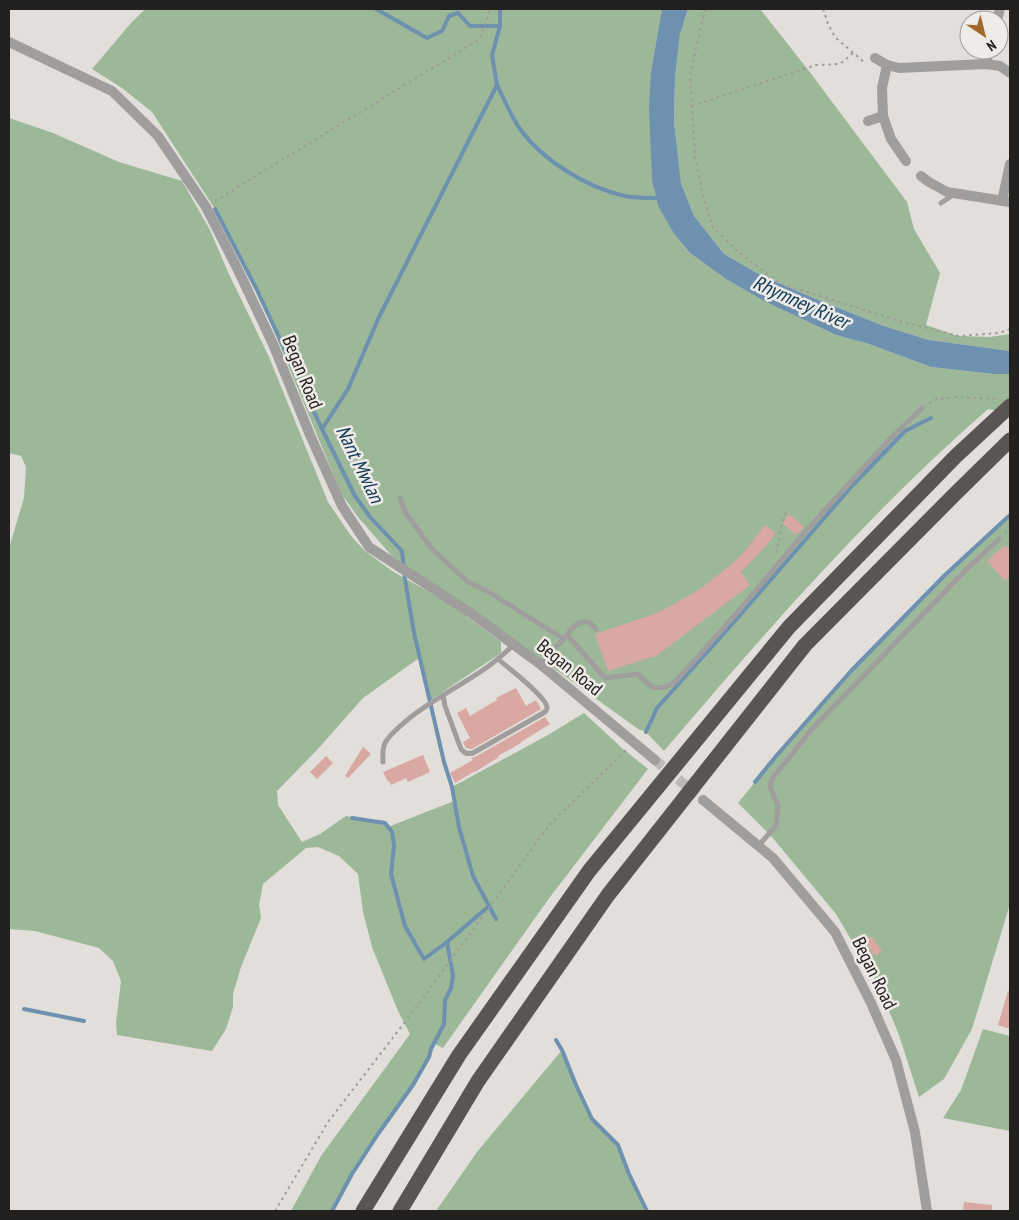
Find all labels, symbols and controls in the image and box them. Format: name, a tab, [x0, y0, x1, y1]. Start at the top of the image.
north arrow	[959, 10, 1009, 60]
text: N	[983, 36, 1000, 55]
water label: Rhymney River	[749, 269, 855, 336]
street label: Began Road	[277, 332, 329, 412]
water label: Nant Mwlan	[330, 421, 390, 508]
street label: Began Road	[532, 633, 608, 701]
street label: Began Road	[847, 933, 903, 1013]

